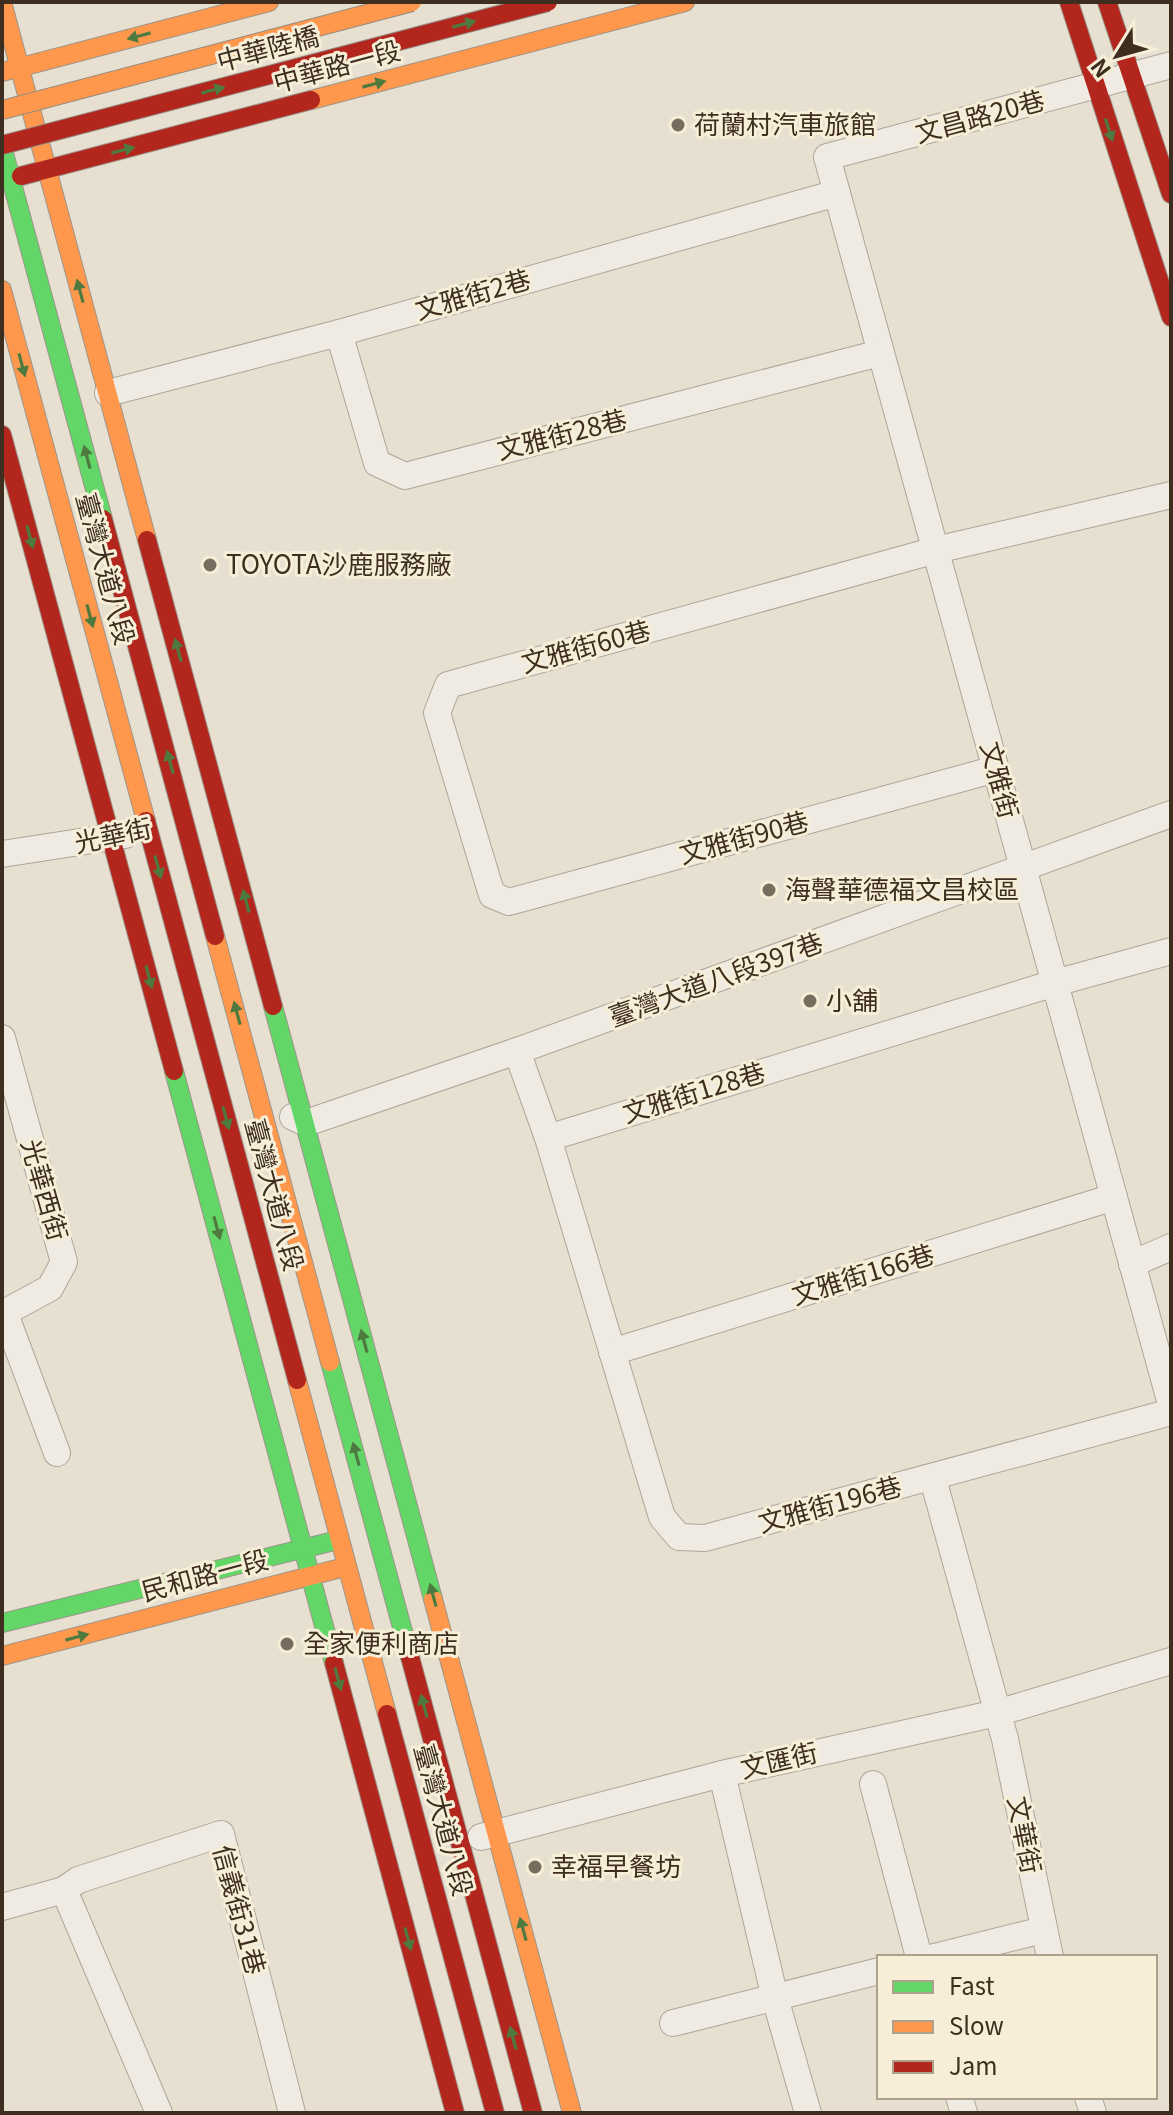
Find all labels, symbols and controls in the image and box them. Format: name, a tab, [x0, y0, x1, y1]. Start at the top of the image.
street label: 中華陸橋	[212, 15, 322, 78]
north arrow	[1077, 16, 1157, 96]
one-way arrow	[453, 17, 477, 30]
one-way arrow	[126, 30, 151, 42]
street label: 中華路一段	[269, 30, 404, 99]
text: N	[1082, 53, 1117, 85]
one-way arrow	[362, 77, 387, 89]
street label: 文昌路20巷	[910, 80, 1048, 150]
one-way arrow	[200, 84, 225, 96]
place label: 荷蘭村汽車旅館	[694, 104, 876, 141]
marker: 荷蘭村汽車旅館	[669, 116, 687, 134]
one-way arrow	[1104, 118, 1116, 142]
one-way arrow	[110, 143, 135, 155]
street label: 文雅街2巷	[410, 258, 534, 327]
one-way arrow	[74, 278, 86, 303]
one-way arrow	[17, 353, 29, 378]
street label: 文雅街28巷	[492, 399, 630, 467]
one-way arrow	[80, 445, 92, 470]
street label: 臺灣大道八段	[69, 488, 145, 648]
one-way arrow	[24, 525, 36, 550]
place label: TOYOTA沙鹿服務廠	[226, 544, 451, 581]
marker: TOYOTA沙鹿服務廠	[201, 556, 219, 574]
one-way arrow	[85, 604, 97, 629]
street label: 文雅街60巷	[516, 610, 654, 680]
one-way arrow	[171, 637, 184, 661]
street label: 文雅街	[973, 737, 1029, 822]
one-way arrow	[163, 750, 175, 775]
street label: 文雅街90巷	[674, 801, 812, 871]
street label: 光華街	[70, 807, 154, 860]
one-way arrow	[153, 855, 165, 880]
place label: 海聲華德福文昌校區	[785, 869, 1019, 906]
marker: 海聲華德福文昌校區	[760, 881, 778, 899]
one-way arrow	[239, 888, 252, 912]
street label: 臺灣大道八段397巷	[603, 922, 827, 1034]
one-way arrow	[144, 965, 156, 990]
place label: 小舖	[826, 980, 878, 1017]
marker: 小舖	[801, 992, 819, 1010]
one-way arrow	[230, 1001, 243, 1025]
street label: 文雅街128巷	[617, 1051, 769, 1130]
one-way arrow	[221, 1106, 233, 1131]
street label: 臺灣大道八段	[238, 1114, 314, 1274]
street label: 光華西街	[14, 1134, 79, 1244]
one-way arrow	[212, 1216, 224, 1241]
street label: 文雅街166巷	[786, 1233, 938, 1312]
one-way arrow	[358, 1328, 370, 1353]
one-way arrow	[349, 1441, 361, 1466]
street label: 文雅街196巷	[753, 1466, 905, 1540]
street label: 民和路一段	[137, 1539, 272, 1608]
one-way arrow	[427, 1583, 439, 1608]
place label: 全家便利商店	[303, 1623, 459, 1660]
one-way arrow	[65, 1630, 90, 1642]
marker: 全家便利商店	[278, 1635, 296, 1653]
one-way arrow	[332, 1666, 344, 1691]
one-way arrow	[417, 1693, 429, 1718]
street label: 文匯街	[736, 1732, 821, 1785]
street label: 臺灣大道八段	[407, 1739, 483, 1899]
street label: 文華街	[1001, 1793, 1052, 1876]
street label: 信義街31巷	[206, 1840, 276, 1978]
place label: 幸福早餐坊	[551, 1846, 681, 1883]
marker: 幸福早餐坊	[526, 1858, 544, 1876]
one-way arrow	[516, 1917, 529, 1941]
one-way arrow	[402, 1926, 414, 1951]
legend	[877, 1955, 1157, 2099]
text: Fast	[949, 1967, 994, 2002]
text: Slow	[949, 2007, 1004, 2042]
one-way arrow	[506, 2025, 519, 2049]
text: Jam	[949, 2047, 998, 2082]

